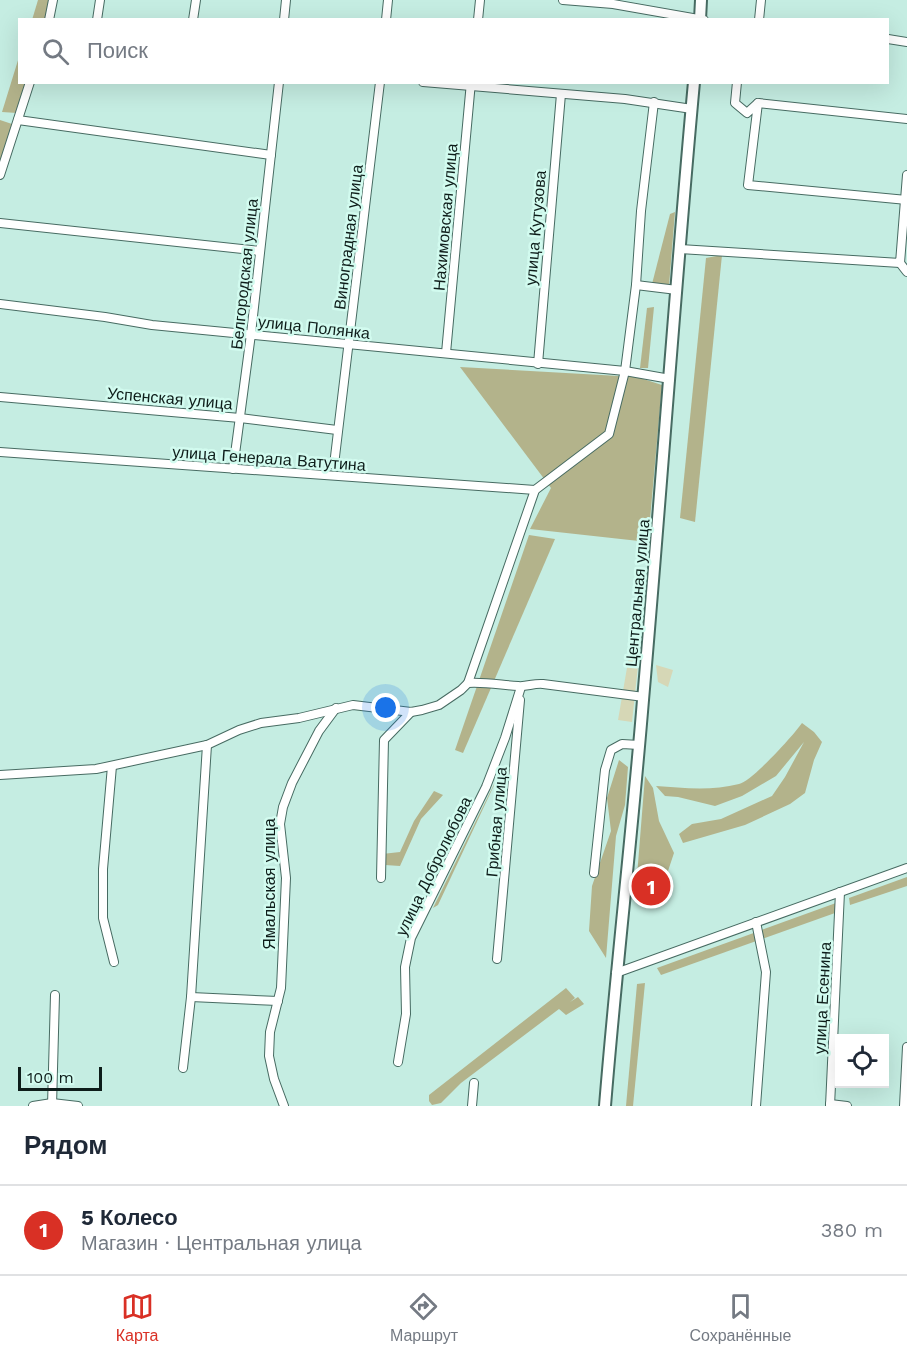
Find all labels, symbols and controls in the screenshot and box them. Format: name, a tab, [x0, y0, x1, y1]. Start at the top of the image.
search box	[18, 18, 889, 84]
icon: search	[39, 35, 72, 68]
text: Поиск	[87, 38, 148, 63]
street label: Нахимовская улица	[430, 142, 461, 292]
street label: Виноградная улица	[330, 163, 367, 311]
street label: улица Кутузова	[521, 170, 550, 286]
street label: Белгородская улица	[227, 198, 262, 350]
street label: улица Полянка	[257, 312, 371, 343]
street label: Успенская улица	[106, 384, 234, 413]
street label: улица Генерала Ватутина	[172, 442, 366, 475]
street label: Центральная улица	[622, 518, 653, 668]
your location	[371, 693, 400, 722]
street label: Грибная улица	[482, 766, 511, 878]
street label: улица Добролюбова	[391, 793, 475, 939]
street label: Ямальская улица	[260, 818, 279, 950]
pin: 1	[632, 864, 670, 908]
street label: улица Есенина	[810, 941, 835, 1055]
map controls	[835, 1034, 889, 1088]
button: locate	[835, 1034, 889, 1088]
scale bar	[18, 1064, 102, 1092]
text: 100 m	[27, 1068, 74, 1087]
text: Рядом	[24, 1130, 107, 1160]
text: 5 Колесо	[81, 1205, 178, 1230]
text: 1	[39, 1218, 48, 1242]
text: 380 m	[821, 1218, 883, 1242]
text: Магазин · Центральная улица	[81, 1231, 362, 1255]
tab: Карта	[116, 1290, 159, 1345]
tab: Маршрут	[390, 1290, 458, 1345]
tab: Сохранённые	[689, 1290, 791, 1345]

